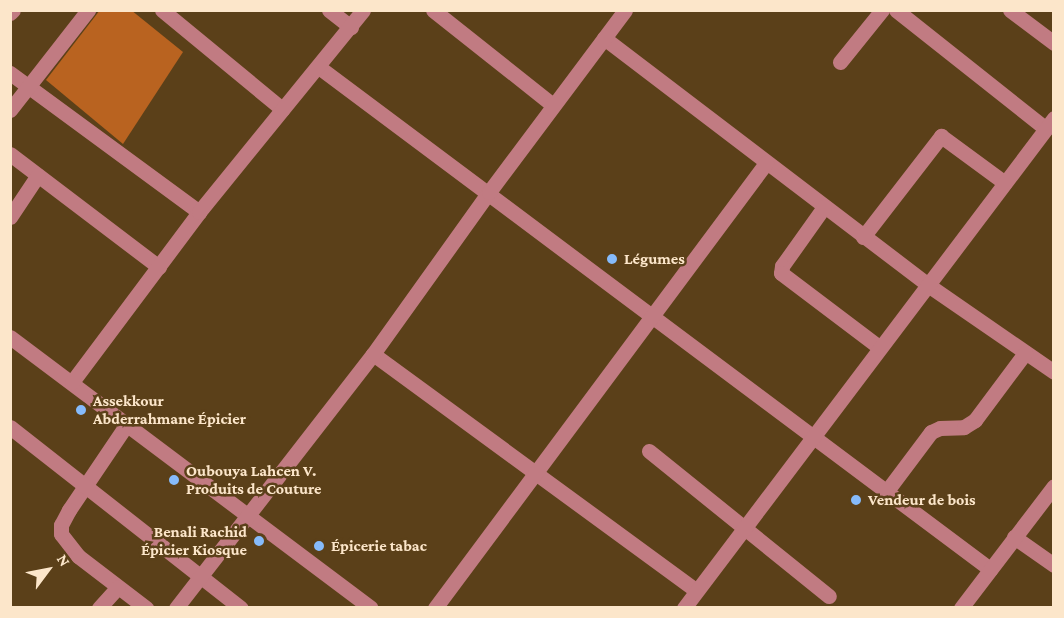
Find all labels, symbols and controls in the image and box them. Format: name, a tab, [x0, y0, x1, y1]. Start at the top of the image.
place label: Légumes	[624, 249, 685, 269]
marker: Légumes	[605, 252, 619, 266]
place label: Assekkour Abderrahmane Épicier	[93, 391, 246, 429]
marker: Assekkour Abderrahmane Épicier	[74, 403, 88, 417]
place label: Oubouya Lahcen V. Produits de Couture	[186, 461, 321, 499]
marker: Oubouya Lahcen V. Produits de Couture	[167, 473, 181, 487]
place label: Vendeur de bois	[868, 490, 976, 510]
marker: Vendeur de bois	[849, 493, 863, 507]
place label: Benali Rachid Épicier Kiosque	[141, 522, 247, 560]
marker: Benali Rachid Épicier Kiosque	[252, 534, 266, 548]
place label: Épicerie tabac	[331, 536, 427, 556]
marker: Épicerie tabac	[312, 539, 326, 553]
north arrow	[18, 540, 78, 600]
text: N	[54, 551, 74, 569]

